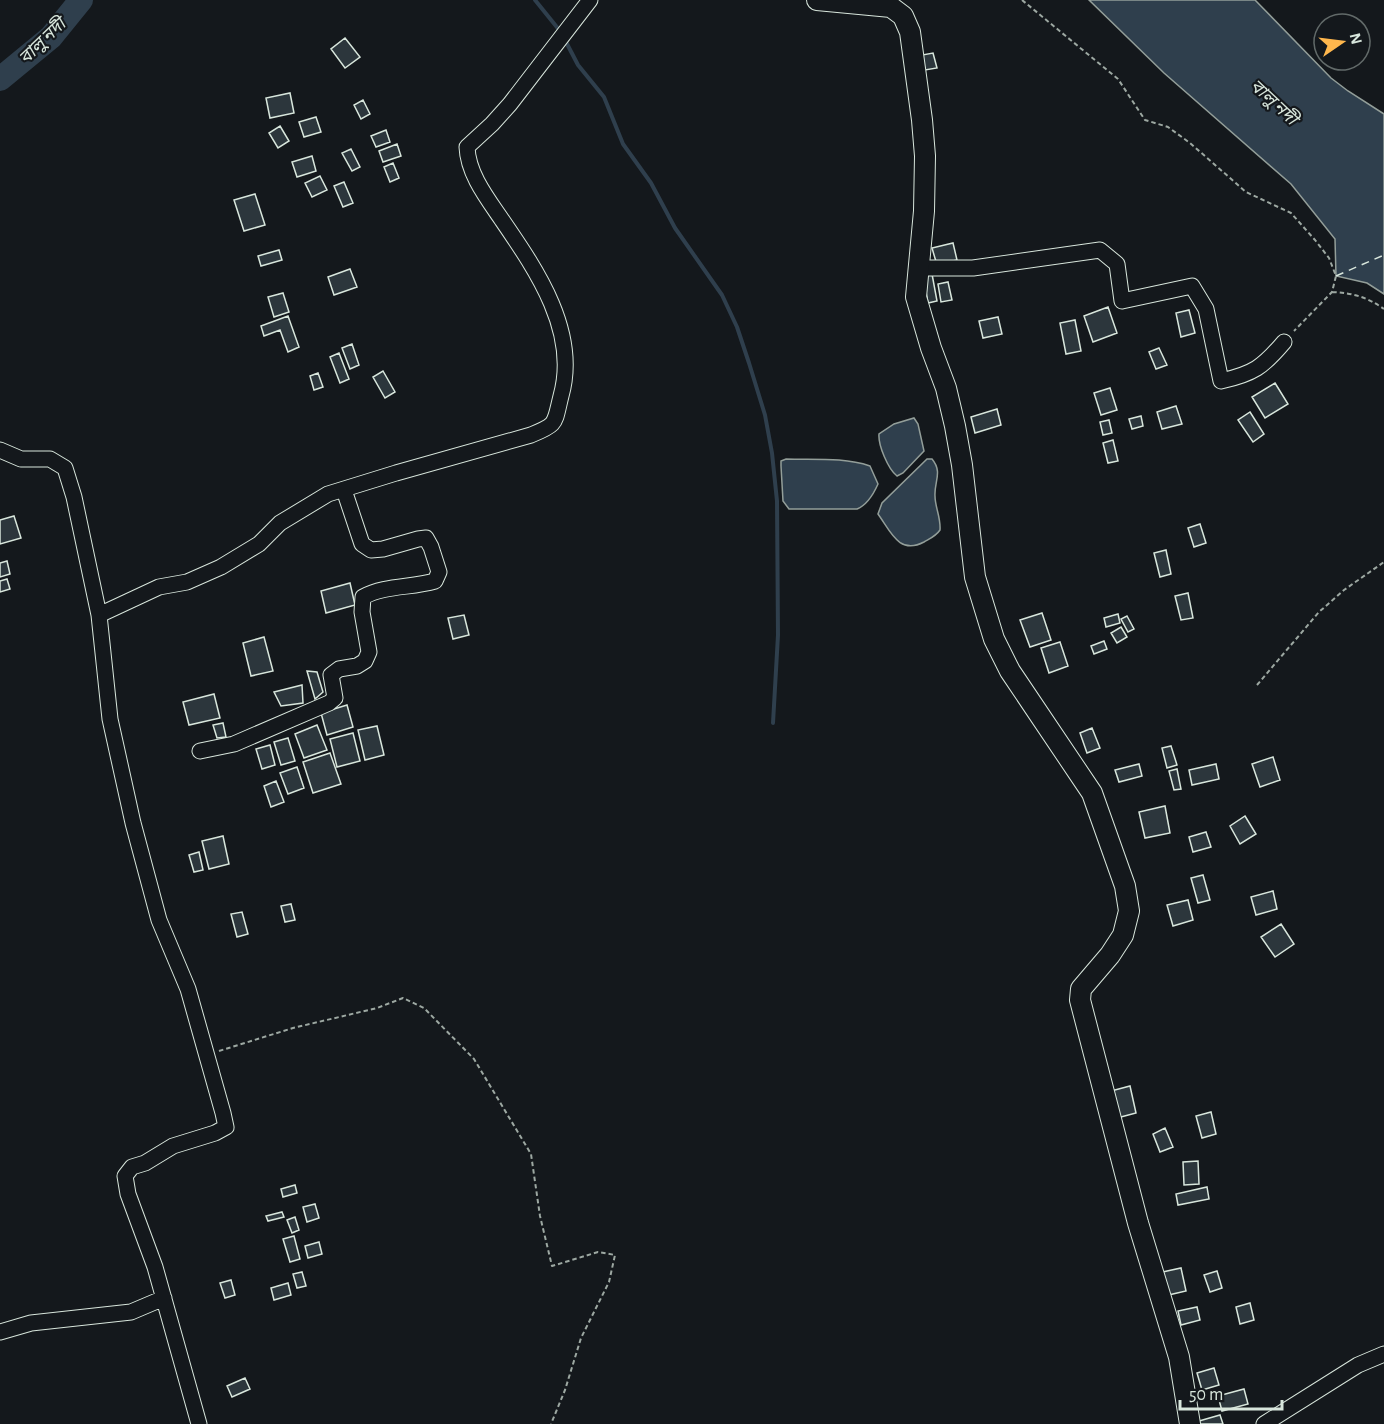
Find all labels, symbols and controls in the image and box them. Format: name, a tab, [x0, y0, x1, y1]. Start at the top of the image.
water label: বালু নদী	[14, 11, 72, 69]
north arrow	[1312, 12, 1372, 72]
text: N	[1346, 31, 1365, 46]
water label: বালু নদী	[1246, 75, 1305, 132]
scale bar	[1180, 1373, 1282, 1411]
text: 50 m	[1189, 1386, 1223, 1404]

